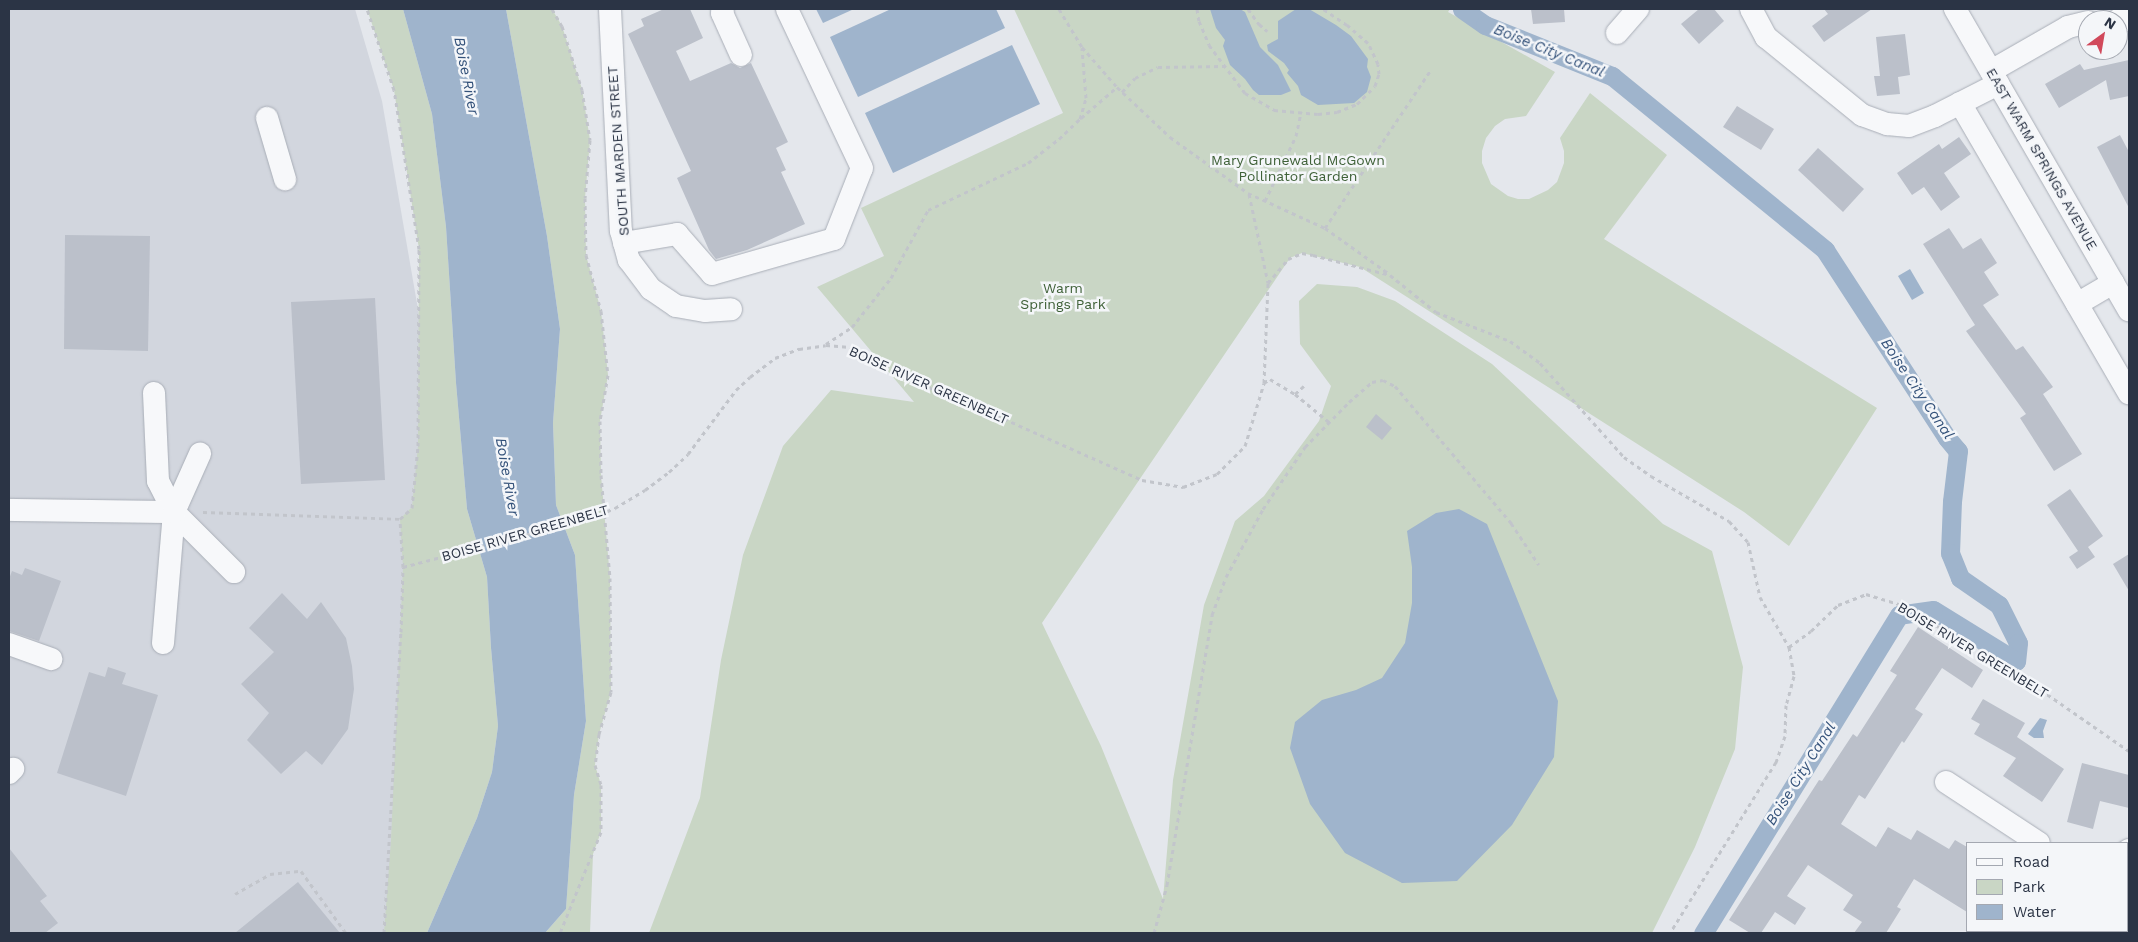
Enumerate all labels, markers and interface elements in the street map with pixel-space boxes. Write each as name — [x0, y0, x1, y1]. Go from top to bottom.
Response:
north arrow — [2078, 10, 2128, 60]
text: N — [2102, 14, 2119, 33]
water label: Boise City Canal — [1491, 21, 1607, 81]
water label: Boise River — [450, 35, 482, 117]
street label: EAST WARM SPRINGS AVENUE — [1983, 64, 2101, 254]
street label: SOUTH MARDEN STREET — [604, 66, 632, 236]
park label: Mary Grunewald McGown Pollinator Garden — [1211, 152, 1385, 184]
park label: Warm Springs Park — [1020, 280, 1106, 312]
water label: Boise City Canal — [1876, 335, 1958, 443]
street label: BOISE RIVER GREENBELT — [847, 342, 1011, 428]
water label: Boise River — [491, 437, 523, 517]
street label: BOISE RIVER GREENBELT — [440, 501, 610, 565]
street label: BOISE RIVER GREENBELT — [1895, 598, 2051, 702]
water label: Boise City Canal — [1762, 719, 1840, 829]
legend — [1966, 842, 2128, 932]
text: Road — [2013, 853, 2050, 871]
text: Park — [2013, 878, 2045, 896]
text: Water — [2013, 903, 2056, 921]

